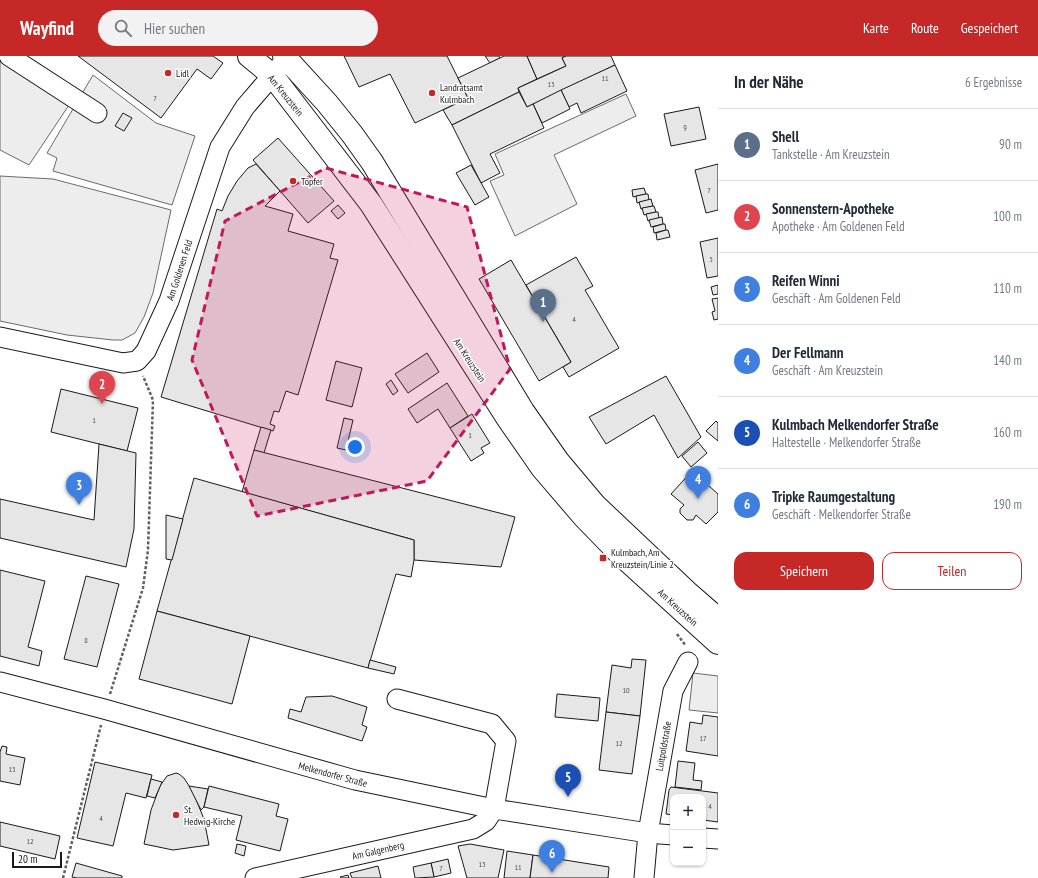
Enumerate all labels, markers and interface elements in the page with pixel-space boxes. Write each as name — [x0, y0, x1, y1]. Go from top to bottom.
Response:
search box — [98, 10, 378, 46]
text: Wayfind — [20, 16, 74, 40]
icon: search — [112, 17, 134, 39]
text: Hier suchen — [144, 19, 205, 38]
text: Karte — [863, 19, 889, 37]
text: Route — [911, 19, 939, 37]
text: Gespeichert — [961, 19, 1018, 37]
place label: Lidl — [176, 67, 190, 80]
marker: Lidl — [163, 68, 173, 78]
text: In der Nähe — [734, 71, 804, 93]
street label: Am Kreuzstein — [265, 72, 306, 119]
house number: 11 — [601, 73, 609, 83]
text: 6 Ergebnisse — [965, 74, 1022, 91]
house number: 13 — [547, 79, 555, 89]
place label: Landratsamt Kulmbach — [440, 81, 483, 106]
marker: Landratsamt Kulmbach — [427, 88, 437, 98]
house number: 7 — [153, 93, 157, 103]
house number: 9 — [683, 122, 687, 132]
text: Shell — [772, 127, 799, 146]
text: 1 — [744, 136, 750, 153]
text: 90 m — [999, 136, 1022, 153]
text: Tankstelle · Am Kreuzstein — [772, 146, 890, 163]
place label: Töpfer — [301, 175, 323, 188]
marker: Töpfer — [288, 176, 298, 186]
house number: 7 — [707, 185, 711, 195]
text: Sonnenstern-Apotheke — [772, 199, 894, 218]
text: 2 — [744, 208, 750, 225]
text: 100 m — [993, 208, 1022, 225]
text: Apotheke · Am Goldenen Feld — [772, 218, 905, 235]
street label: Am Goldenen Feld — [164, 238, 195, 302]
house number: 5 — [709, 254, 713, 264]
text: Reifen Winni — [772, 271, 840, 290]
text: 3 — [744, 280, 750, 297]
text: 110 m — [993, 280, 1022, 297]
pin: 1 — [530, 289, 556, 322]
text: Geschäft · Am Goldenen Feld — [772, 290, 901, 307]
house number: 4 — [572, 314, 576, 324]
street label: Am Kreuzstein — [451, 336, 489, 385]
text: Der Fellmann — [772, 343, 844, 362]
text: 4 — [744, 352, 750, 369]
text: 140 m — [993, 352, 1022, 369]
text: Geschäft · Am Kreuzstein — [772, 362, 883, 379]
pin: 2 — [89, 371, 115, 404]
house number: 1 — [92, 415, 96, 425]
text: Kulmbach Melkendorfer Straße — [772, 415, 939, 434]
text: 5 — [744, 424, 750, 441]
text: 160 m — [993, 424, 1022, 441]
house number: 1 — [468, 430, 472, 440]
text: Haltestelle · Melkendorfer Straße — [772, 434, 921, 451]
your location — [345, 437, 365, 457]
pin: 4 — [685, 466, 711, 499]
pin: 3 — [66, 472, 92, 505]
text: Tripke Raumgestaltung — [772, 487, 895, 506]
text: 6 — [744, 496, 750, 513]
text: 190 m — [993, 496, 1022, 513]
text: Geschäft · Melkendorfer Straße — [772, 506, 911, 523]
place label: Kulmbach, Am Kreuzstein/Linie 2 — [611, 546, 674, 571]
button: Speichern — [734, 552, 874, 590]
button: Teilen — [882, 552, 1022, 590]
marker: Kulmbach, Am Kreuzstein/Linie 2 — [598, 553, 608, 563]
street label: Am Kreuzstein — [655, 586, 700, 629]
house number: 8 — [84, 635, 88, 645]
house number: 10 — [622, 685, 630, 695]
street label: Luitpoldstraße — [653, 720, 674, 772]
house number: 17 — [699, 733, 707, 743]
house number: 12 — [615, 738, 623, 748]
street label: Melkendorfer Straße — [297, 759, 369, 790]
house number: 15 — [8, 764, 16, 774]
pin: 5 — [555, 764, 581, 797]
map controls — [670, 794, 706, 866]
button: + — [670, 794, 706, 830]
house number: 4 — [708, 801, 712, 811]
place label: St. Hedwig-Kirche — [184, 803, 235, 828]
marker: St. Hedwig-Kirche — [171, 810, 181, 820]
house number: 4 — [99, 813, 103, 823]
button: − — [670, 830, 706, 866]
house number: 12 — [26, 836, 34, 846]
street label: Am Galgenberg — [351, 838, 405, 863]
pin: 6 — [539, 840, 565, 873]
scale bar — [12, 850, 62, 869]
text: 20 m — [18, 852, 37, 866]
house number: 13 — [478, 859, 486, 869]
house number: 11 — [514, 862, 522, 872]
house number: 7 — [439, 863, 443, 873]

